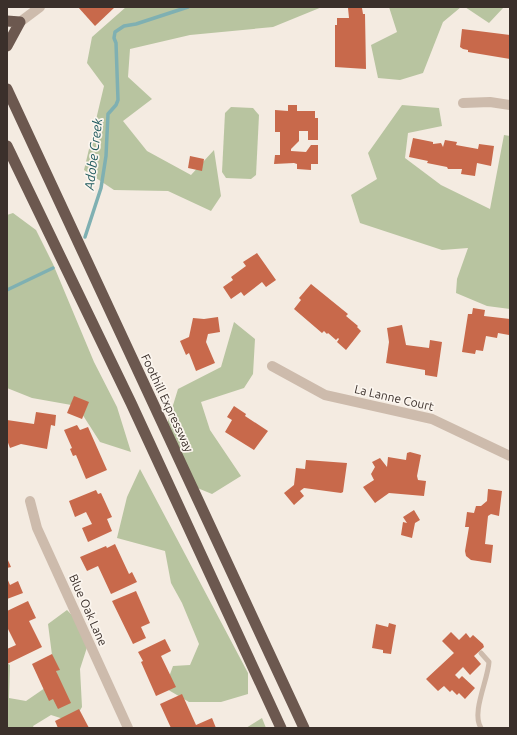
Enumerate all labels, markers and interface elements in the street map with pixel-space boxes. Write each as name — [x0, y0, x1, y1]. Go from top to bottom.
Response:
water label: Adobe Creek — [82, 117, 104, 192]
street label: Foothill Expressway — [139, 352, 196, 454]
street label: La Lanne Court — [353, 382, 435, 413]
street label: Blue Oak Lane — [67, 572, 110, 648]

